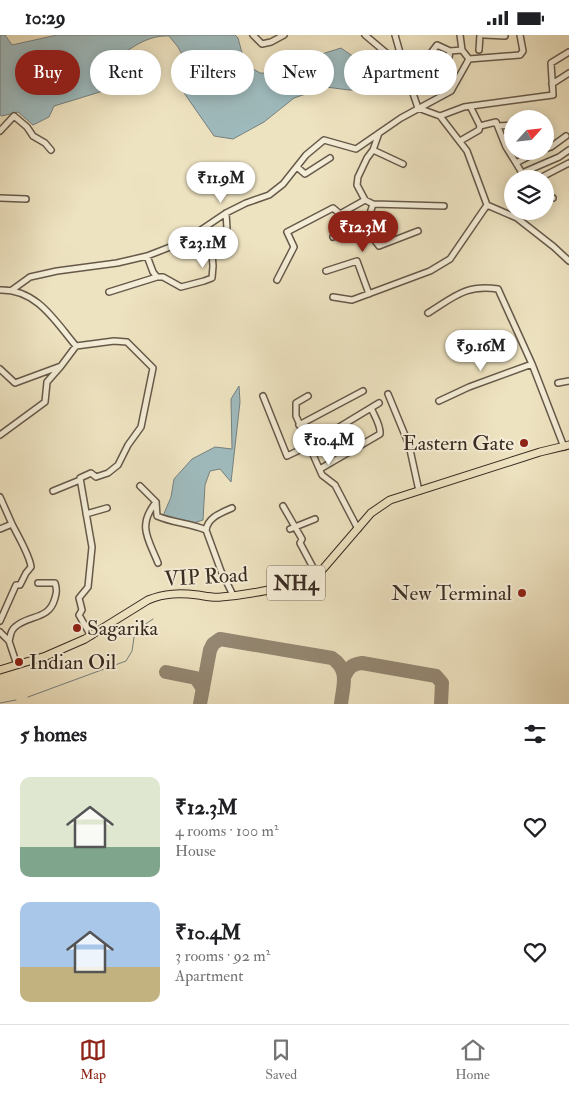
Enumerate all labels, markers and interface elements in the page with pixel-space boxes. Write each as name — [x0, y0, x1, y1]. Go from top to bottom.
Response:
text: 10:29 — [25, 6, 65, 30]
chip: Buy — [15, 50, 80, 95]
chip: Rent — [90, 50, 161, 95]
chip: Filters — [171, 50, 254, 95]
chip: New — [264, 50, 334, 95]
chip: Apartment — [344, 50, 457, 95]
north arrow — [504, 110, 554, 160]
map controls — [504, 110, 554, 220]
pin: ₹11.9M — [180, 161, 262, 204]
text: ₹11.9M — [197, 168, 245, 188]
button: layers — [504, 170, 554, 220]
pin: ₹12.3M — [322, 211, 404, 253]
text: ₹12.3M — [339, 217, 387, 237]
pin: ₹23.1M — [162, 227, 244, 269]
text: ₹23.1M — [179, 233, 227, 253]
pin: ₹9.16M — [440, 329, 522, 372]
text: ₹9.16M — [456, 336, 506, 356]
pin: ₹10.4M — [288, 423, 370, 466]
text: ₹10.4M — [304, 430, 354, 450]
place label: Eastern Gate — [403, 430, 514, 457]
marker: Eastern Gate — [518, 437, 530, 449]
street label: VIP Road — [163, 561, 249, 593]
road number: NH4 — [267, 565, 325, 601]
place label: New Terminal — [391, 580, 513, 607]
marker: New Terminal — [516, 587, 528, 599]
place label: Sagarika — [87, 615, 159, 642]
marker: Sagarika — [71, 622, 83, 634]
place label: Indian Oil — [29, 649, 117, 676]
marker: Indian Oil — [13, 656, 25, 668]
icon: filters — [521, 720, 549, 748]
text: 5 homes — [20, 721, 87, 748]
text: ₹12.3M — [175, 794, 238, 821]
icon: home — [60, 797, 120, 857]
icon: heart — [521, 813, 549, 841]
text: 4 rooms · 100 m² — [175, 821, 278, 841]
text: House — [175, 841, 216, 861]
text: ₹10.4M — [175, 919, 241, 946]
icon: home — [60, 922, 120, 982]
icon: heart — [521, 938, 549, 966]
text: 3 rooms · 92 m² — [175, 946, 270, 966]
text: Apartment — [175, 966, 243, 986]
tab: Map — [79, 1036, 107, 1083]
tab: Saved — [265, 1036, 297, 1083]
tab: Home — [455, 1036, 490, 1083]

